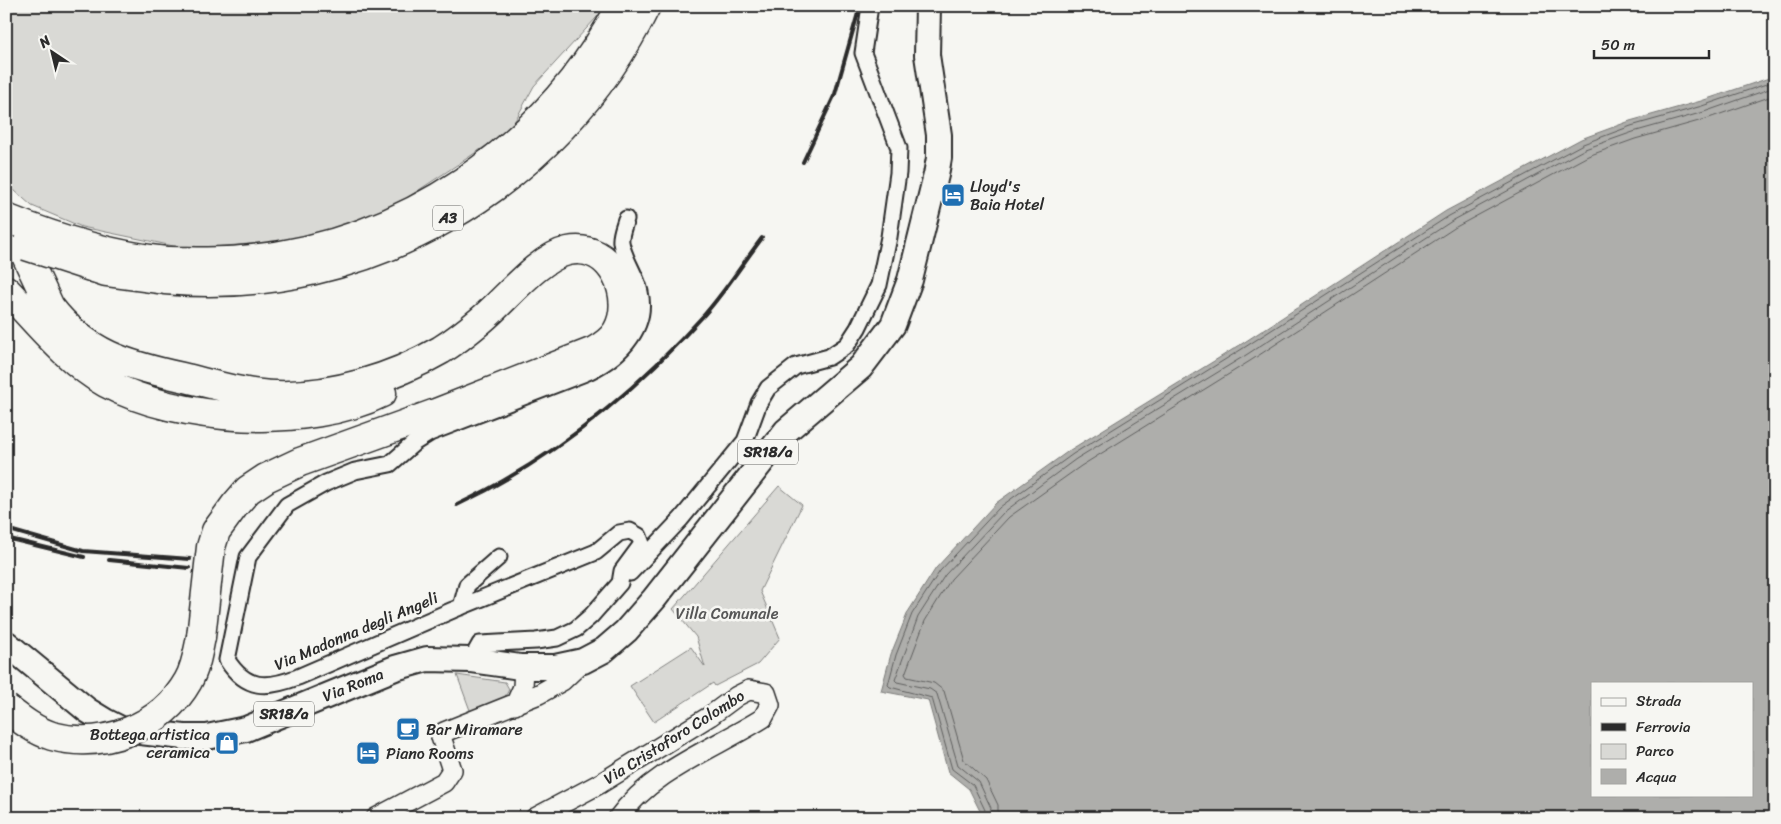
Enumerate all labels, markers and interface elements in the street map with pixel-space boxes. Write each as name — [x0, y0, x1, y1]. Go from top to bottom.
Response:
north arrow — [28, 28, 78, 78]
scale bar — [1594, 28, 1708, 60]
text: N — [33, 29, 56, 55]
text: 50 m — [1601, 32, 1636, 58]
place label: Lloyd's Baia Hotel — [970, 172, 1044, 219]
hotel icon: Lloyd's Baia Hotel — [940, 182, 966, 208]
road number: A3 — [433, 206, 463, 230]
road number: SR18/a — [738, 440, 798, 464]
street label: Via Madonna degli Angeli — [269, 583, 443, 679]
park label: Villa Comunale — [676, 599, 779, 628]
street label: Via Roma — [318, 660, 388, 710]
street label: Via Cristoforo Colombo — [597, 682, 751, 792]
legend — [1591, 682, 1754, 796]
text: Strada — [1636, 688, 1682, 714]
road number: SR18/a — [254, 702, 314, 726]
text: Ferrovia — [1636, 714, 1691, 740]
place label: Bar Miramare — [426, 715, 523, 744]
cafe icon: Bar Miramare — [395, 716, 421, 742]
place label: Bottega artistica ceramica — [90, 720, 210, 767]
shop icon: Bottega artistica ceramica — [214, 730, 240, 756]
text: Parco — [1636, 738, 1674, 764]
place label: Piano Rooms — [386, 739, 474, 768]
hotel icon: Piano Rooms — [355, 740, 381, 766]
text: Acqua — [1635, 764, 1677, 790]

